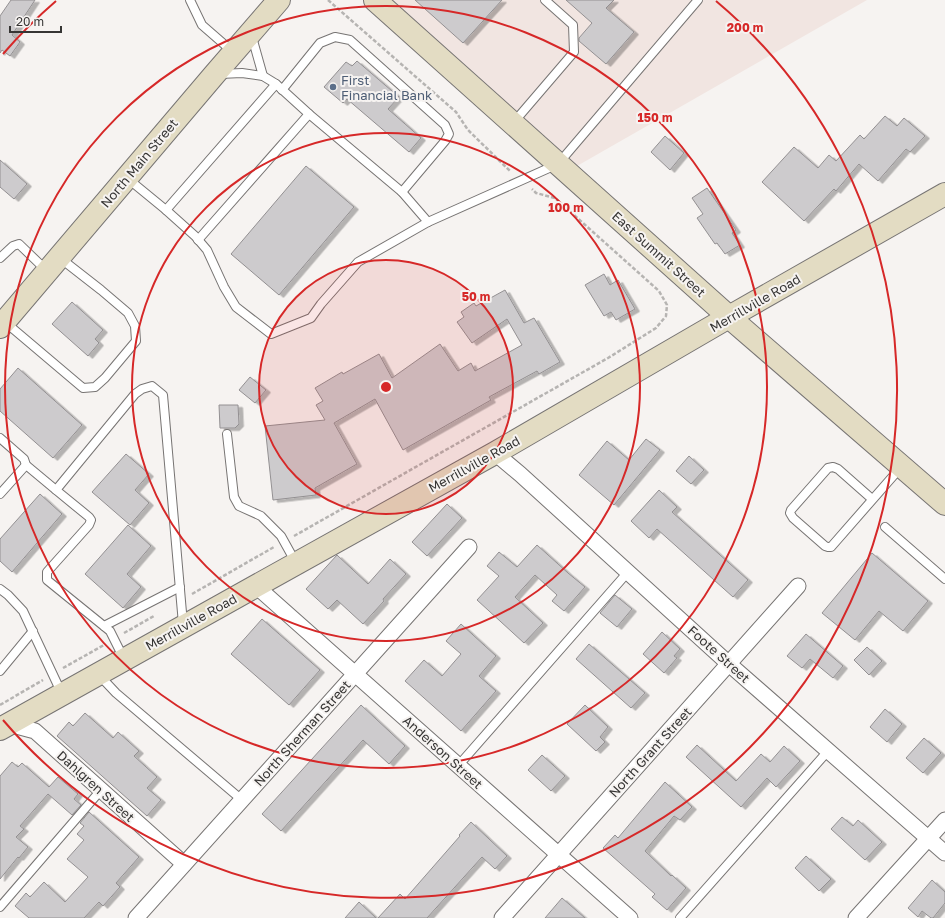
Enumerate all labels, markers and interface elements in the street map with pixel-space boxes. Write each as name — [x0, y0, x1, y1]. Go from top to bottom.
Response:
scale bar — [10, 8, 61, 34]
text: 20 m — [16, 14, 44, 29]
text: 200 m — [727, 20, 763, 35]
place label: First Financial Bank — [341, 72, 433, 103]
marker: First Financial Bank — [328, 82, 338, 92]
text: 150 m — [638, 110, 672, 125]
street label: North Main Street — [97, 115, 181, 211]
text: 100 m — [548, 200, 584, 215]
street label: East Summit Street — [609, 208, 709, 300]
street label: Merrillville Road — [707, 271, 803, 335]
text: 50 m — [462, 289, 490, 304]
centre of rings — [379, 380, 393, 394]
street label: Merrillville Road — [426, 432, 522, 496]
street label: Merrillville Road — [143, 590, 239, 654]
street label: Foote Street — [685, 622, 753, 686]
street label: North Sherman Street — [250, 677, 354, 789]
street label: North Grant Street — [605, 704, 695, 800]
street label: Anderson Street — [400, 712, 486, 792]
street label: Dahlgren Street — [54, 747, 138, 825]

